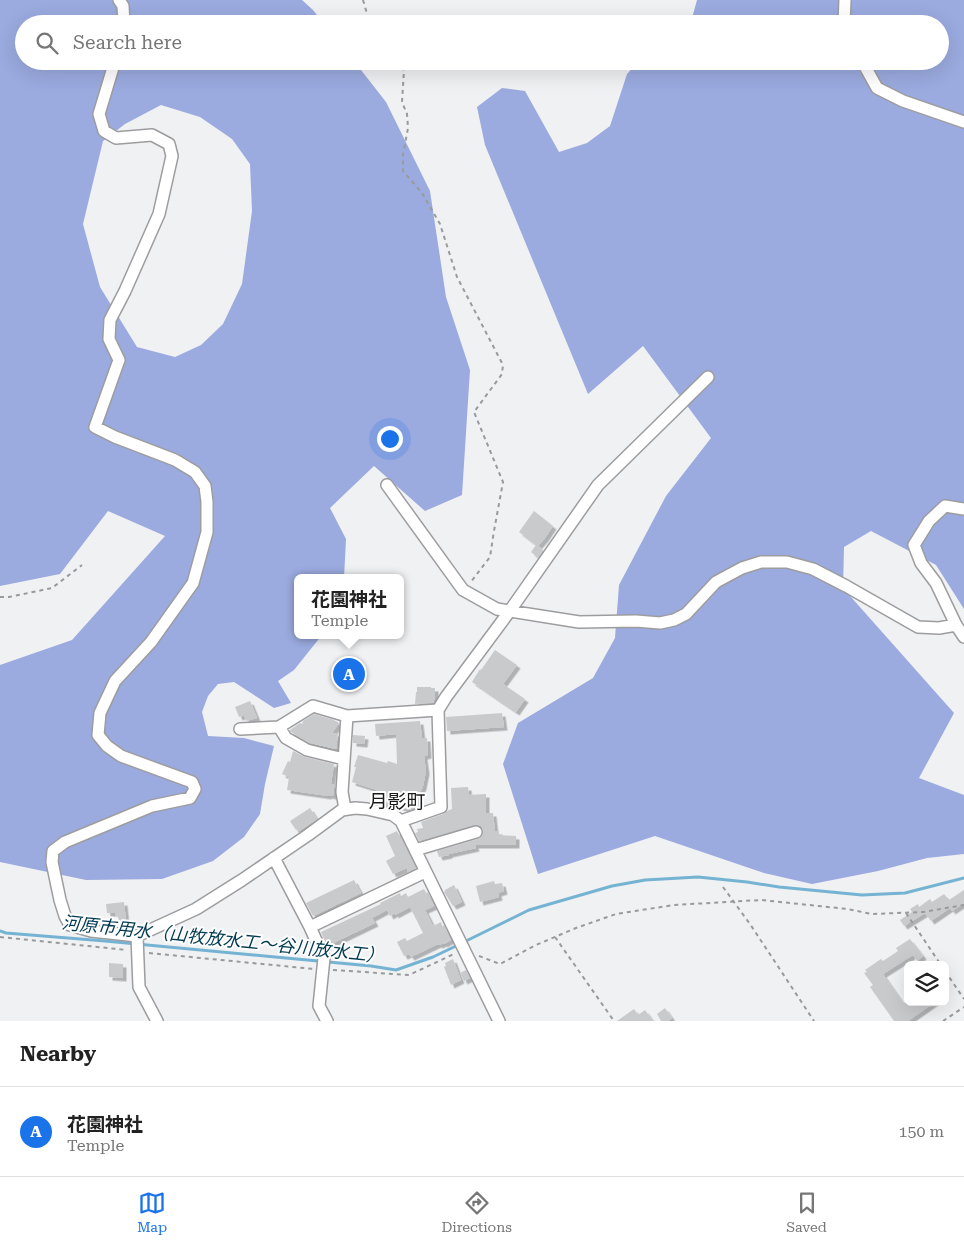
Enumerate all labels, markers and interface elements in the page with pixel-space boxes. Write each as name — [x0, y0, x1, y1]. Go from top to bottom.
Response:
search box — [15, 15, 949, 70]
icon: search — [33, 29, 61, 57]
text: Search here — [73, 31, 182, 54]
your location — [377, 426, 403, 452]
popup — [294, 574, 404, 639]
text: 花園神社 — [311, 588, 387, 611]
text: Temple — [311, 611, 368, 630]
pin: A — [333, 655, 365, 693]
district label: 月影町 — [368, 790, 426, 813]
water label: 河原市用水（山牧放水工～谷川放水工） — [61, 912, 385, 966]
map controls — [904, 961, 949, 1006]
button: layers — [904, 961, 949, 1006]
text: Nearby — [20, 1042, 96, 1066]
text: 花園神社 — [67, 1113, 143, 1136]
text: A — [30, 1122, 42, 1141]
text: 150 m — [898, 1122, 944, 1141]
text: Temple — [67, 1136, 124, 1155]
tab: Map — [137, 1189, 167, 1235]
tab: Directions — [441, 1189, 512, 1235]
tab: Saved — [786, 1189, 827, 1235]

